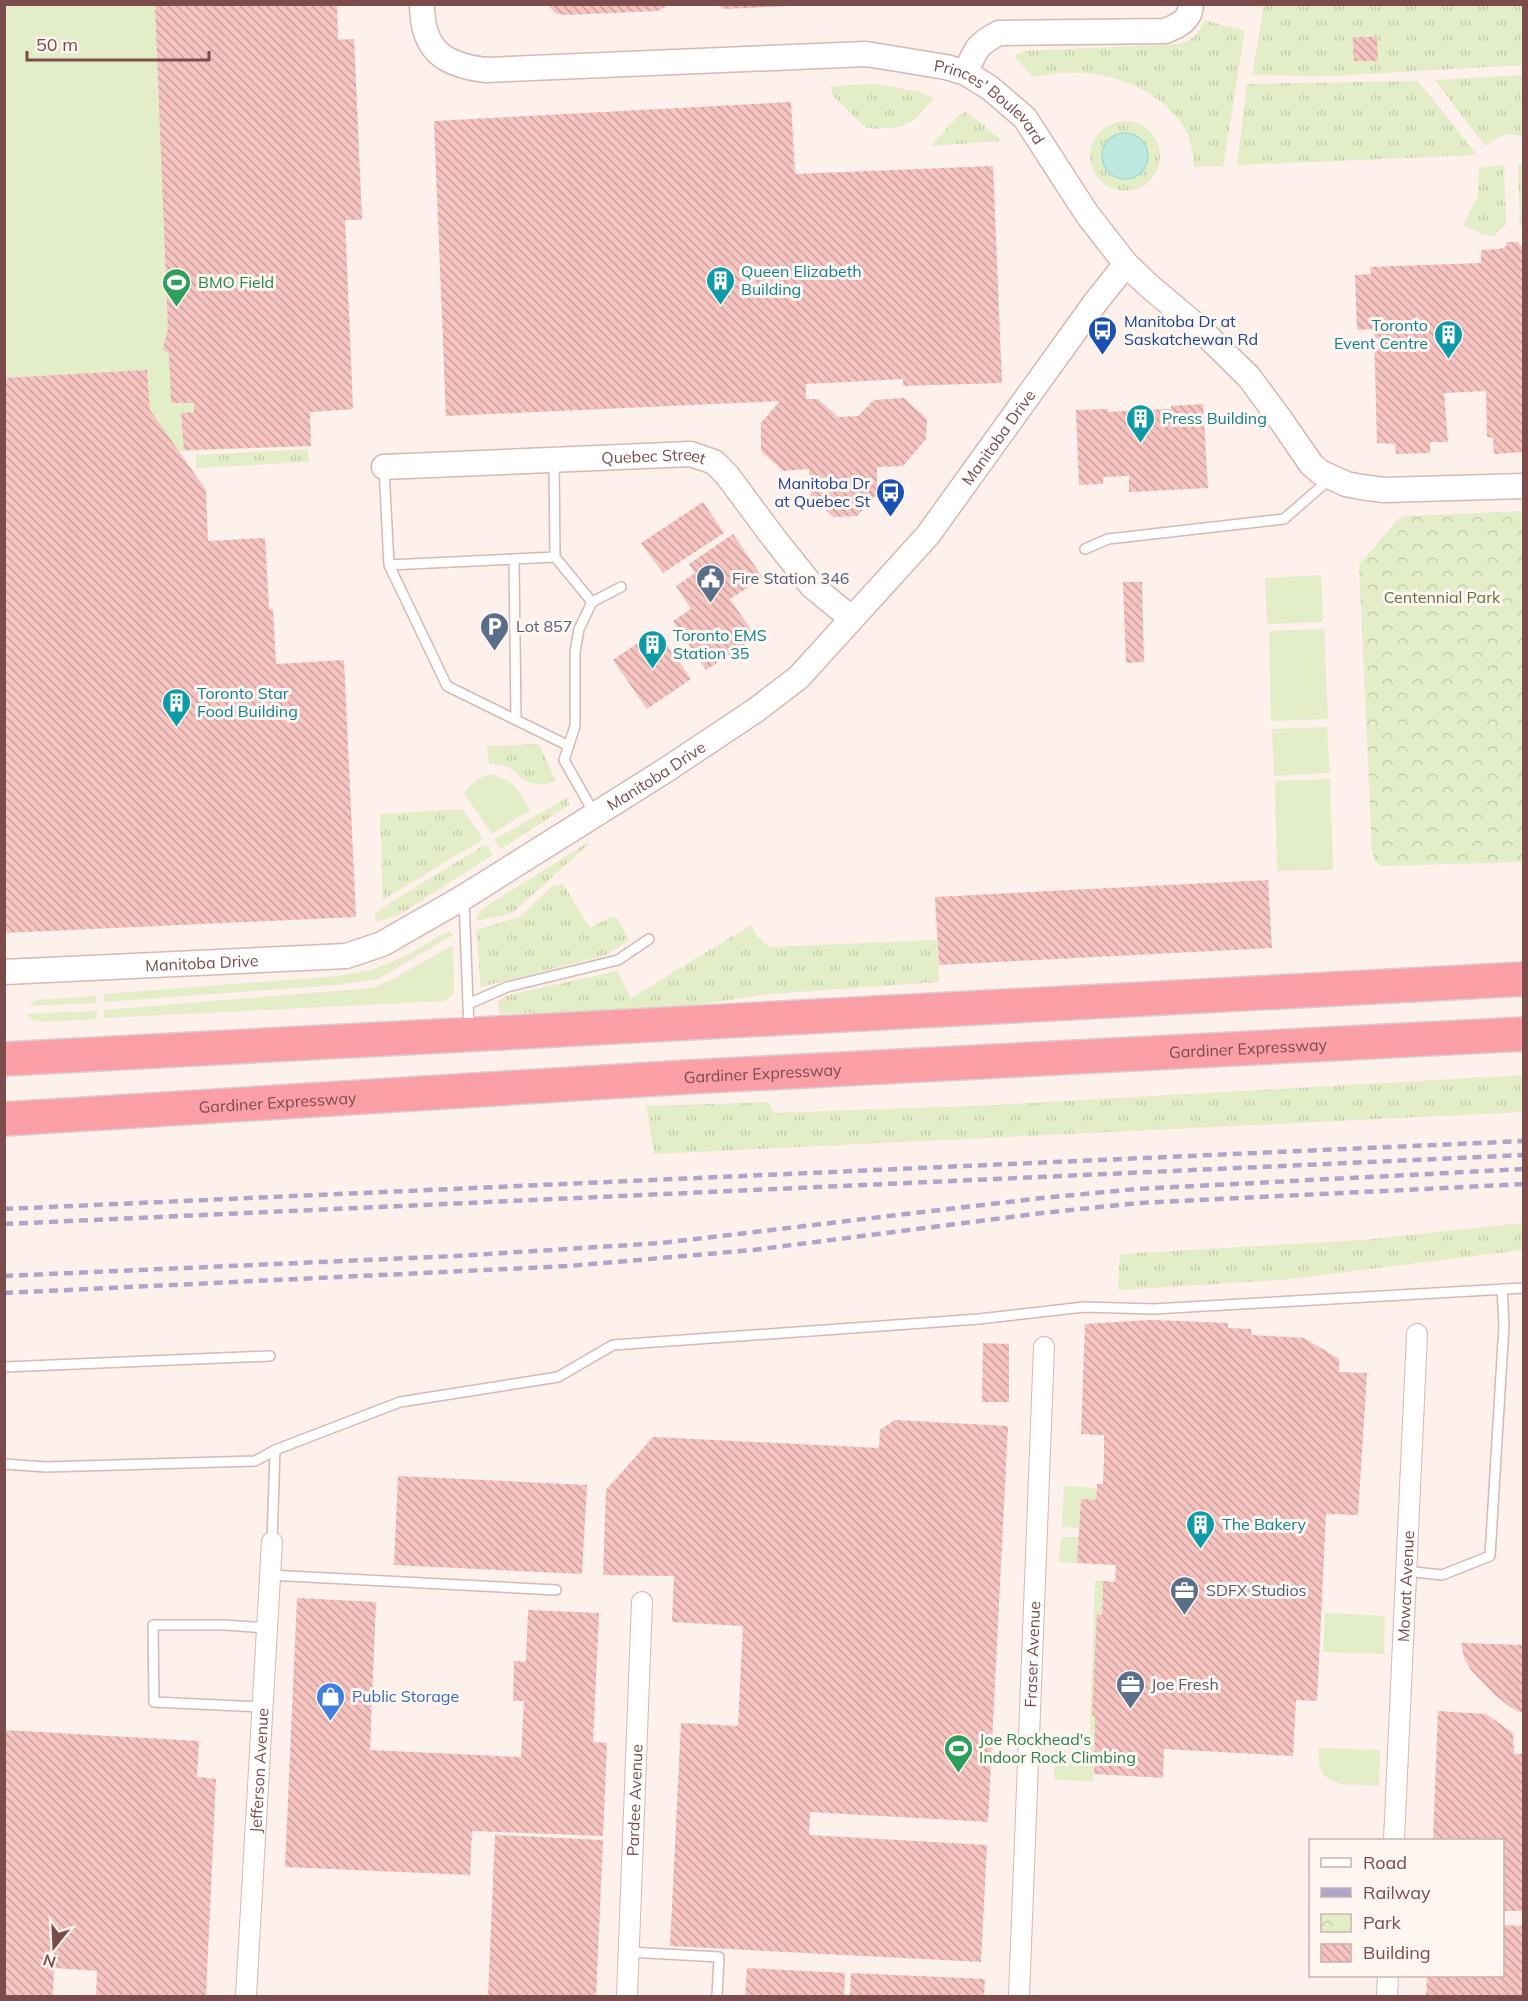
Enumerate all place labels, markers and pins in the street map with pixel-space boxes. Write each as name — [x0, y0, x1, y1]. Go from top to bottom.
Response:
place label: Queen Elizabeth Building — [741, 261, 862, 299]
building icon: Queen Elizabeth Building — [704, 264, 736, 306]
sports icon: BMO Field — [161, 266, 193, 308]
place label: BMO Field — [198, 272, 274, 292]
place label: Manitoba Dr at Saskatchewan Rd — [1124, 311, 1258, 349]
bus stop icon: Manitoba Dr at Saskatchewan Rd — [1087, 314, 1119, 356]
place label: Toronto Event Centre — [1334, 315, 1428, 353]
building icon: Toronto Event Centre — [1433, 318, 1465, 360]
building icon: Press Building — [1125, 402, 1157, 444]
place label: Press Building — [1162, 408, 1267, 428]
place label: Manitoba Dr at Quebec St — [774, 473, 870, 511]
bus stop icon: Manitoba Dr at Quebec St — [875, 476, 907, 518]
public building icon: Fire Station 346 — [695, 562, 727, 604]
place label: Fire Station 346 — [732, 568, 849, 588]
parking icon: Lot 857 — [479, 610, 511, 652]
place label: Lot 857 — [516, 616, 572, 636]
place label: Toronto EMS Station 35 — [673, 625, 767, 663]
building icon: Toronto EMS Station 35 — [636, 628, 668, 670]
place label: Toronto Star Food Building — [197, 683, 298, 721]
building icon: Toronto Star Food Building — [160, 686, 192, 728]
building icon: The Bakery — [1185, 1508, 1217, 1550]
place label: The Bakery — [1222, 1514, 1306, 1534]
office icon: SDFX Studios — [1169, 1574, 1201, 1616]
place label: SDFX Studios — [1206, 1580, 1307, 1600]
office icon: Joe Fresh — [1114, 1668, 1146, 1710]
place label: Joe Fresh — [1151, 1674, 1219, 1694]
shop icon: Public Storage — [315, 1680, 347, 1722]
place label: Public Storage — [352, 1686, 459, 1706]
place label: Joe Rockhead's Indoor Rock Climbing — [979, 1729, 1136, 1767]
sports icon: Joe Rockhead's Indoor Rock Climbing — [942, 1732, 974, 1774]

